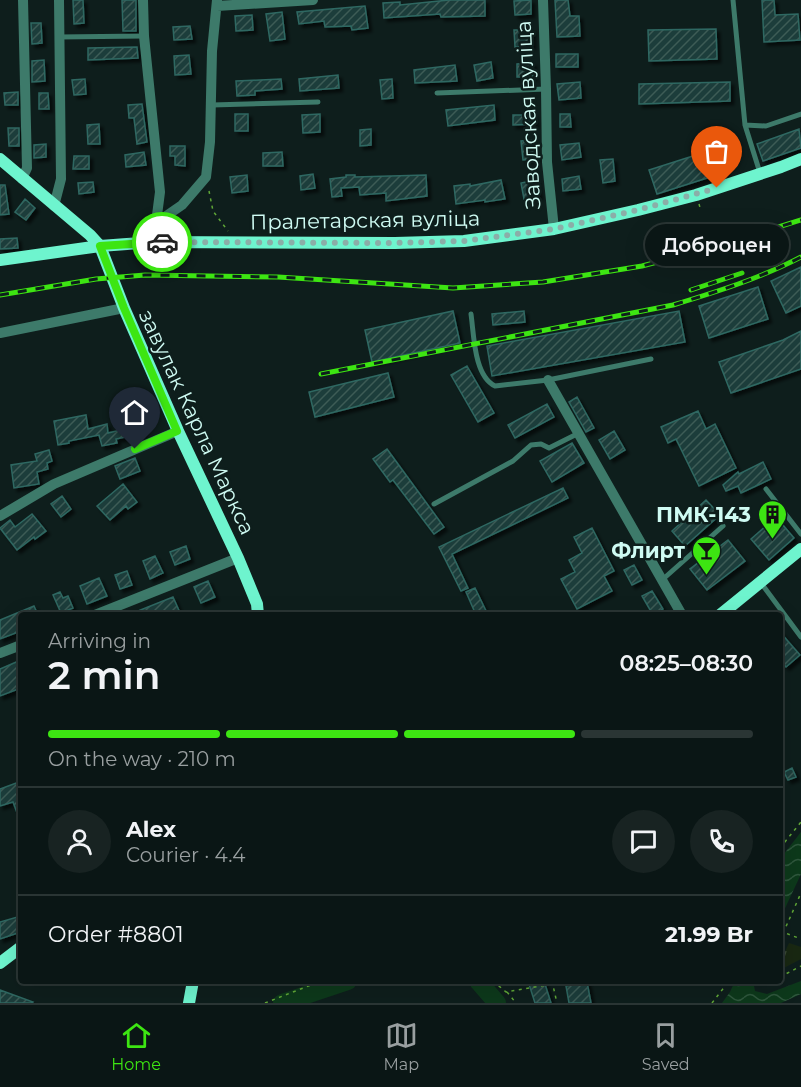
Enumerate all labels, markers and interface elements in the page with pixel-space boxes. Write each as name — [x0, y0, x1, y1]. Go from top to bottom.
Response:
street label: Заводская вуліца — [511, 20, 545, 210]
pin — [691, 126, 742, 188]
icon: bag — [700, 135, 733, 168]
street label: Пралетарская вуліца — [250, 205, 480, 235]
courier — [132, 212, 192, 272]
callout: Доброцен — [645, 224, 789, 266]
icon: car — [146, 226, 179, 259]
text: Доброцен — [662, 233, 772, 257]
street label: завулак Карла Маркса — [134, 305, 260, 539]
pin — [109, 387, 160, 449]
icon: home — [118, 396, 151, 429]
building icon: ПМК-143 — [756, 498, 788, 540]
place label: ПМК-143 — [656, 502, 751, 527]
bar icon: Флирт — [690, 534, 722, 576]
place label: Флирт — [611, 538, 686, 563]
text: Arriving in — [48, 629, 151, 653]
text: 08:25–08:30 — [620, 650, 753, 677]
text: 2 min — [48, 651, 161, 699]
text: On the way · 210 m — [48, 747, 236, 771]
button: person — [48, 810, 111, 873]
button: chat — [612, 810, 675, 873]
button: phone — [690, 810, 753, 873]
text: Alex — [126, 816, 176, 843]
text: Courier · 4.4 — [126, 843, 245, 867]
text: Order #8801 — [48, 921, 184, 948]
text: 21.99 Br — [665, 921, 753, 948]
tab: Home — [111, 1019, 161, 1074]
tab: Map — [384, 1019, 419, 1074]
tab: Saved — [642, 1019, 690, 1074]

